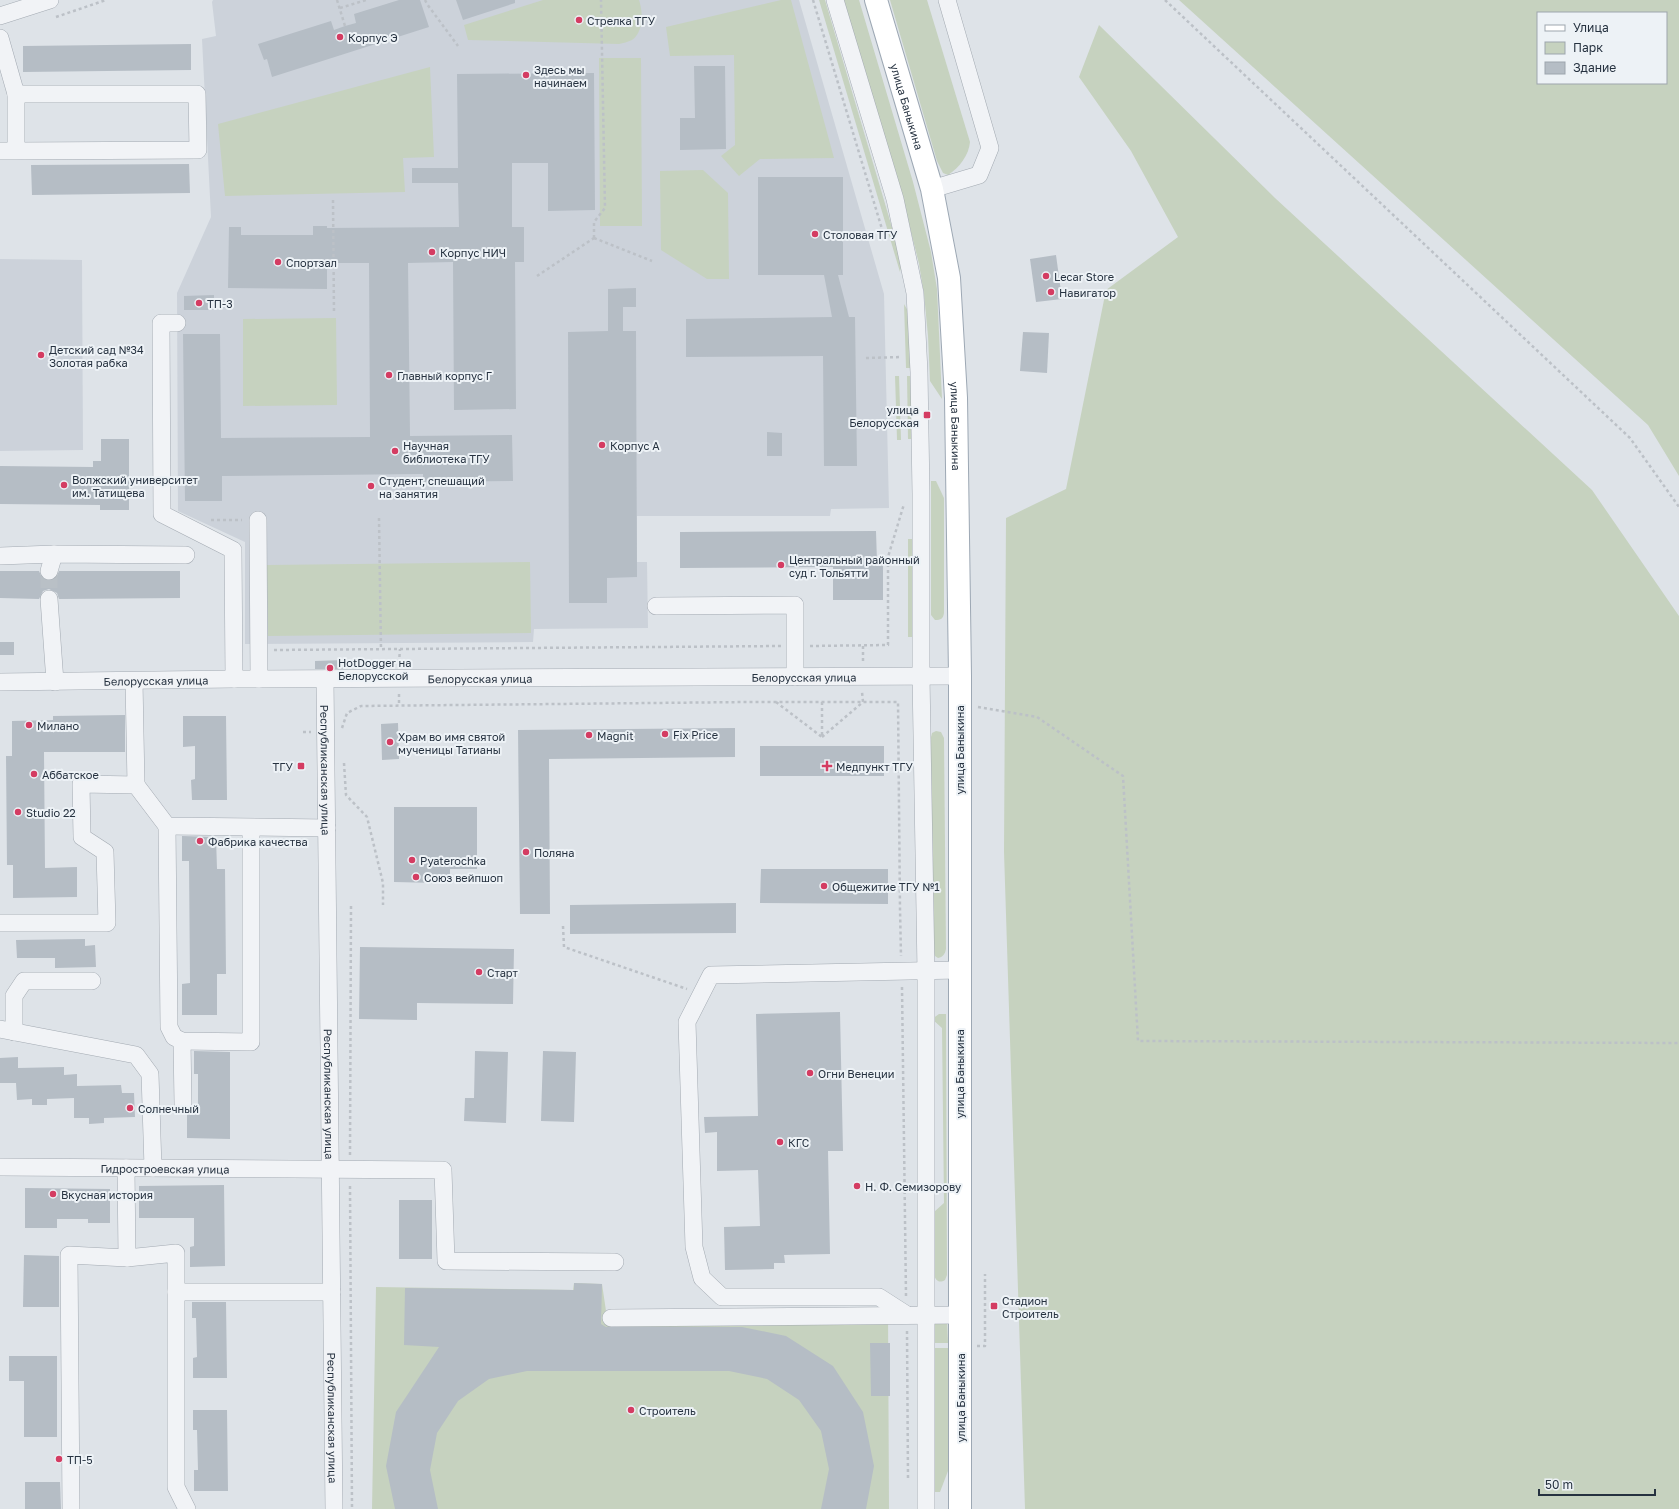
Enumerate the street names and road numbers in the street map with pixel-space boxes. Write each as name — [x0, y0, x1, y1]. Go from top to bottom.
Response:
street label: улица Баныкина — [889, 62, 926, 151]
street label: улица Баныкина — [949, 381, 964, 471]
street label: Белорусская улица — [752, 670, 856, 683]
street label: Белорусская улица — [428, 671, 532, 685]
street label: Белорусская улица — [103, 673, 209, 687]
street label: Республиканская улица — [319, 705, 333, 835]
street label: улица Баныкина — [953, 705, 966, 795]
street label: Республиканская улица — [322, 1029, 337, 1159]
street label: улица Баныкина — [953, 1029, 966, 1119]
street label: Гидростроевская улица — [101, 1161, 229, 1175]
street label: Республиканская улица — [326, 1353, 340, 1483]
street label: улица Баныкина — [954, 1353, 967, 1443]

